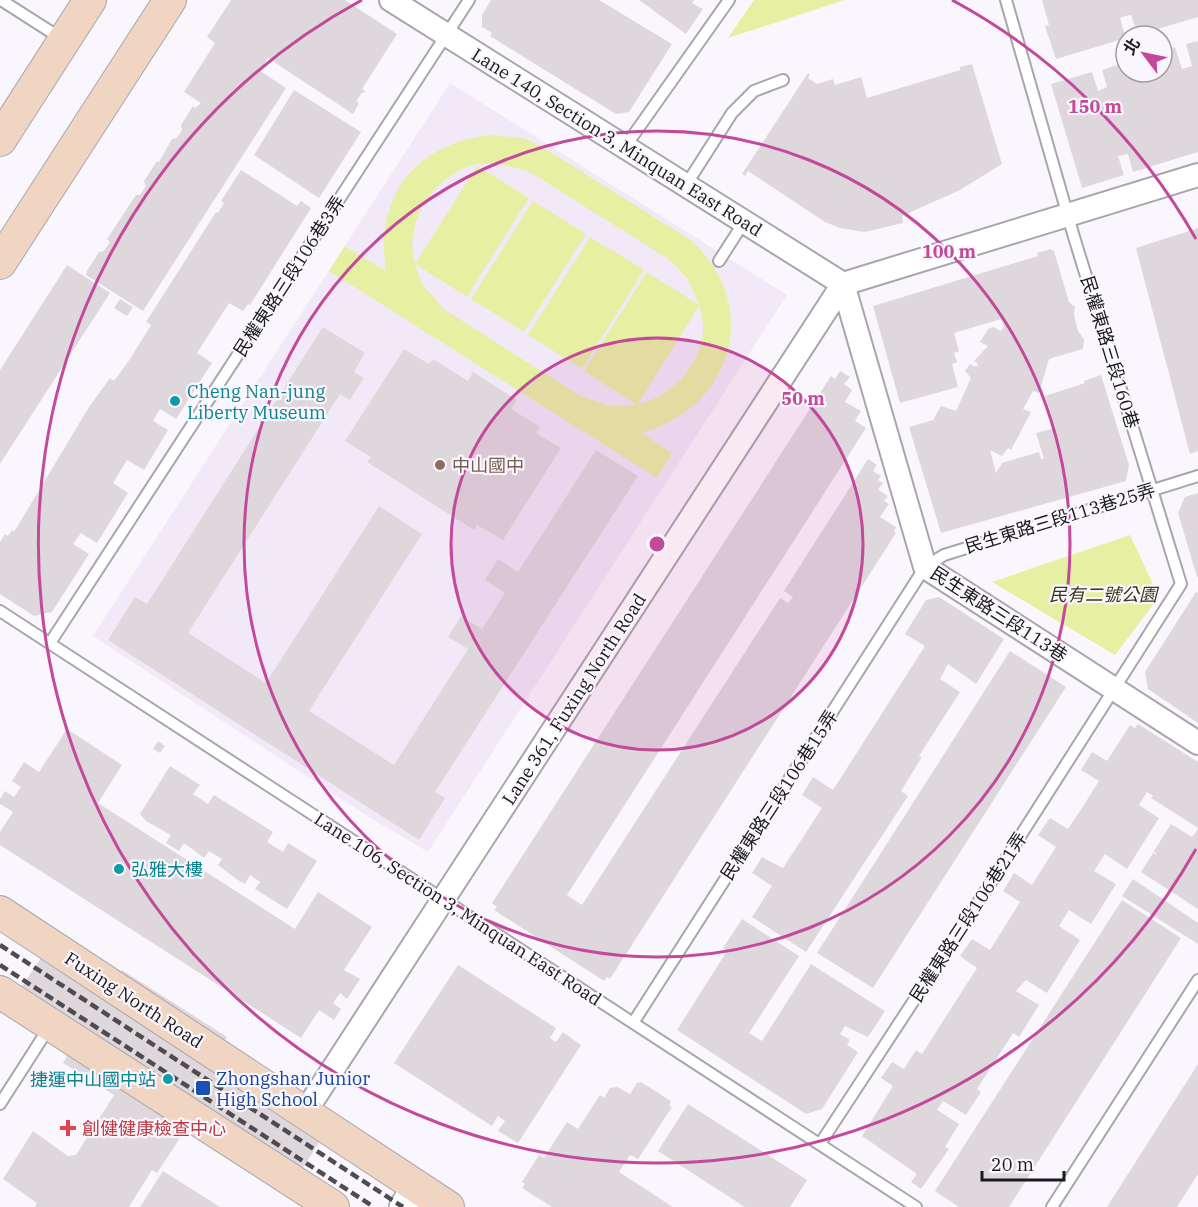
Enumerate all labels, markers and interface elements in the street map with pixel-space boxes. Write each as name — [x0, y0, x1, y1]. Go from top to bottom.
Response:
north arrow — [1114, 24, 1174, 84]
text: 北 — [1119, 34, 1144, 58]
street label: Lane 140, Section 3, Minquan East Road — [468, 43, 767, 241]
text: 150 m — [1068, 95, 1123, 118]
street label: 民權東路三段106巷3弄 — [228, 191, 350, 361]
text: 100 m — [922, 240, 977, 263]
street label: 民權東路三段160巷 — [1076, 273, 1144, 431]
place label: Cheng Nan-jung Liberty Museum — [187, 380, 326, 424]
text: 50 m — [781, 387, 825, 410]
marker: Cheng Nan-jung Liberty Museum — [168, 394, 182, 408]
place label: 中山國中 — [452, 454, 524, 477]
marker: 中山國中 — [433, 458, 447, 472]
street label: 民生東路三段113巷25弄 — [962, 478, 1158, 558]
centre of rings — [647, 534, 667, 554]
street label: 民生東路三段113巷 — [926, 561, 1072, 667]
park label: 民有二號公園 — [1049, 583, 1160, 606]
street label: Lane 361, Fuxing North Road — [497, 589, 651, 809]
street label: 民權東路三段106巷15弄 — [715, 706, 843, 884]
street label: Lane 106, Section 3, Minquan East Road — [310, 807, 606, 1011]
street label: 民權東路三段106巷21弄 — [904, 828, 1032, 1006]
place label: 弘雅大樓 — [131, 858, 203, 881]
marker: 弘雅大樓 — [112, 862, 126, 876]
street label: Fuxing North Road — [61, 947, 207, 1053]
place label: Zhongshan Junior High School — [216, 1067, 370, 1111]
place label: 捷運中山國中站 — [30, 1068, 156, 1091]
marker: 捷運中山國中站 — [161, 1072, 175, 1086]
marker: Zhongshan Junior High School — [194, 1079, 212, 1097]
place label: 創健健康檢查中心 — [82, 1117, 226, 1140]
marker: 創健健康檢查中心 — [59, 1119, 77, 1137]
scale bar — [982, 1144, 1064, 1182]
text: 20 m — [991, 1153, 1034, 1176]

